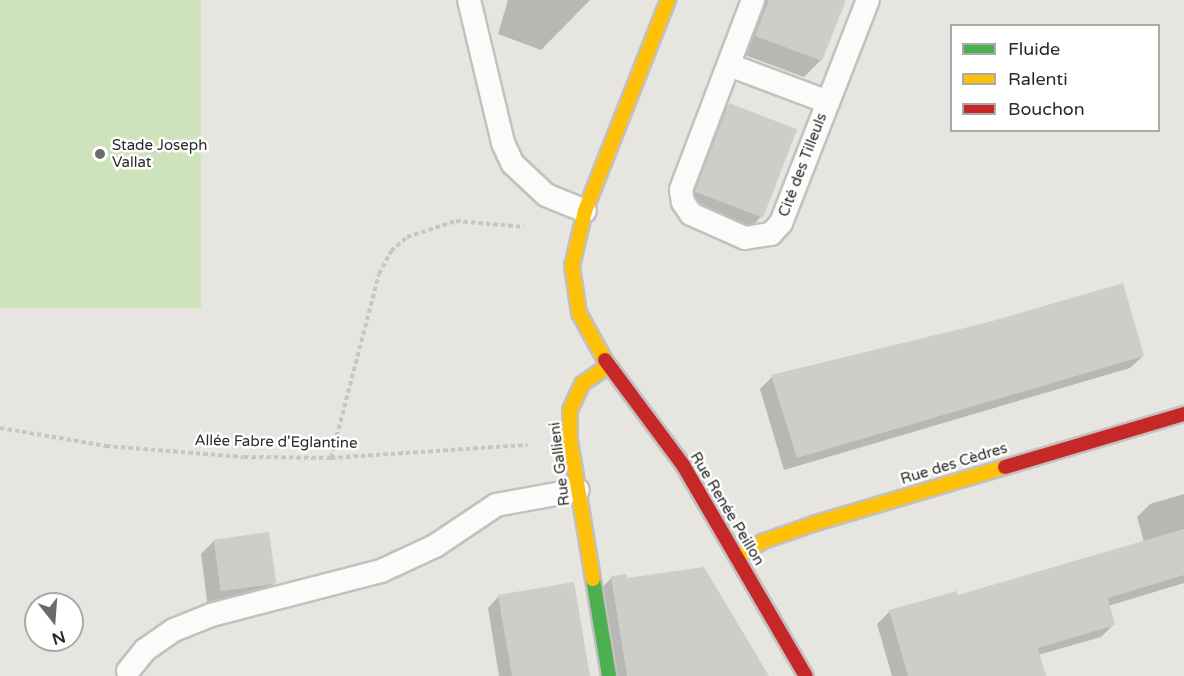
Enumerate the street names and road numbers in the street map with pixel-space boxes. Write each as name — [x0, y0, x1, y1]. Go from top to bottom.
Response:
street label: Cité des Tilleuls — [775, 110, 831, 220]
street label: Rue Gallieni — [546, 421, 574, 507]
street label: Allée Fabre d'Eglantine — [194, 432, 358, 452]
street label: Rue des Cèdres — [898, 439, 1010, 489]
street label: Rue Renée Peillon — [686, 449, 768, 569]

